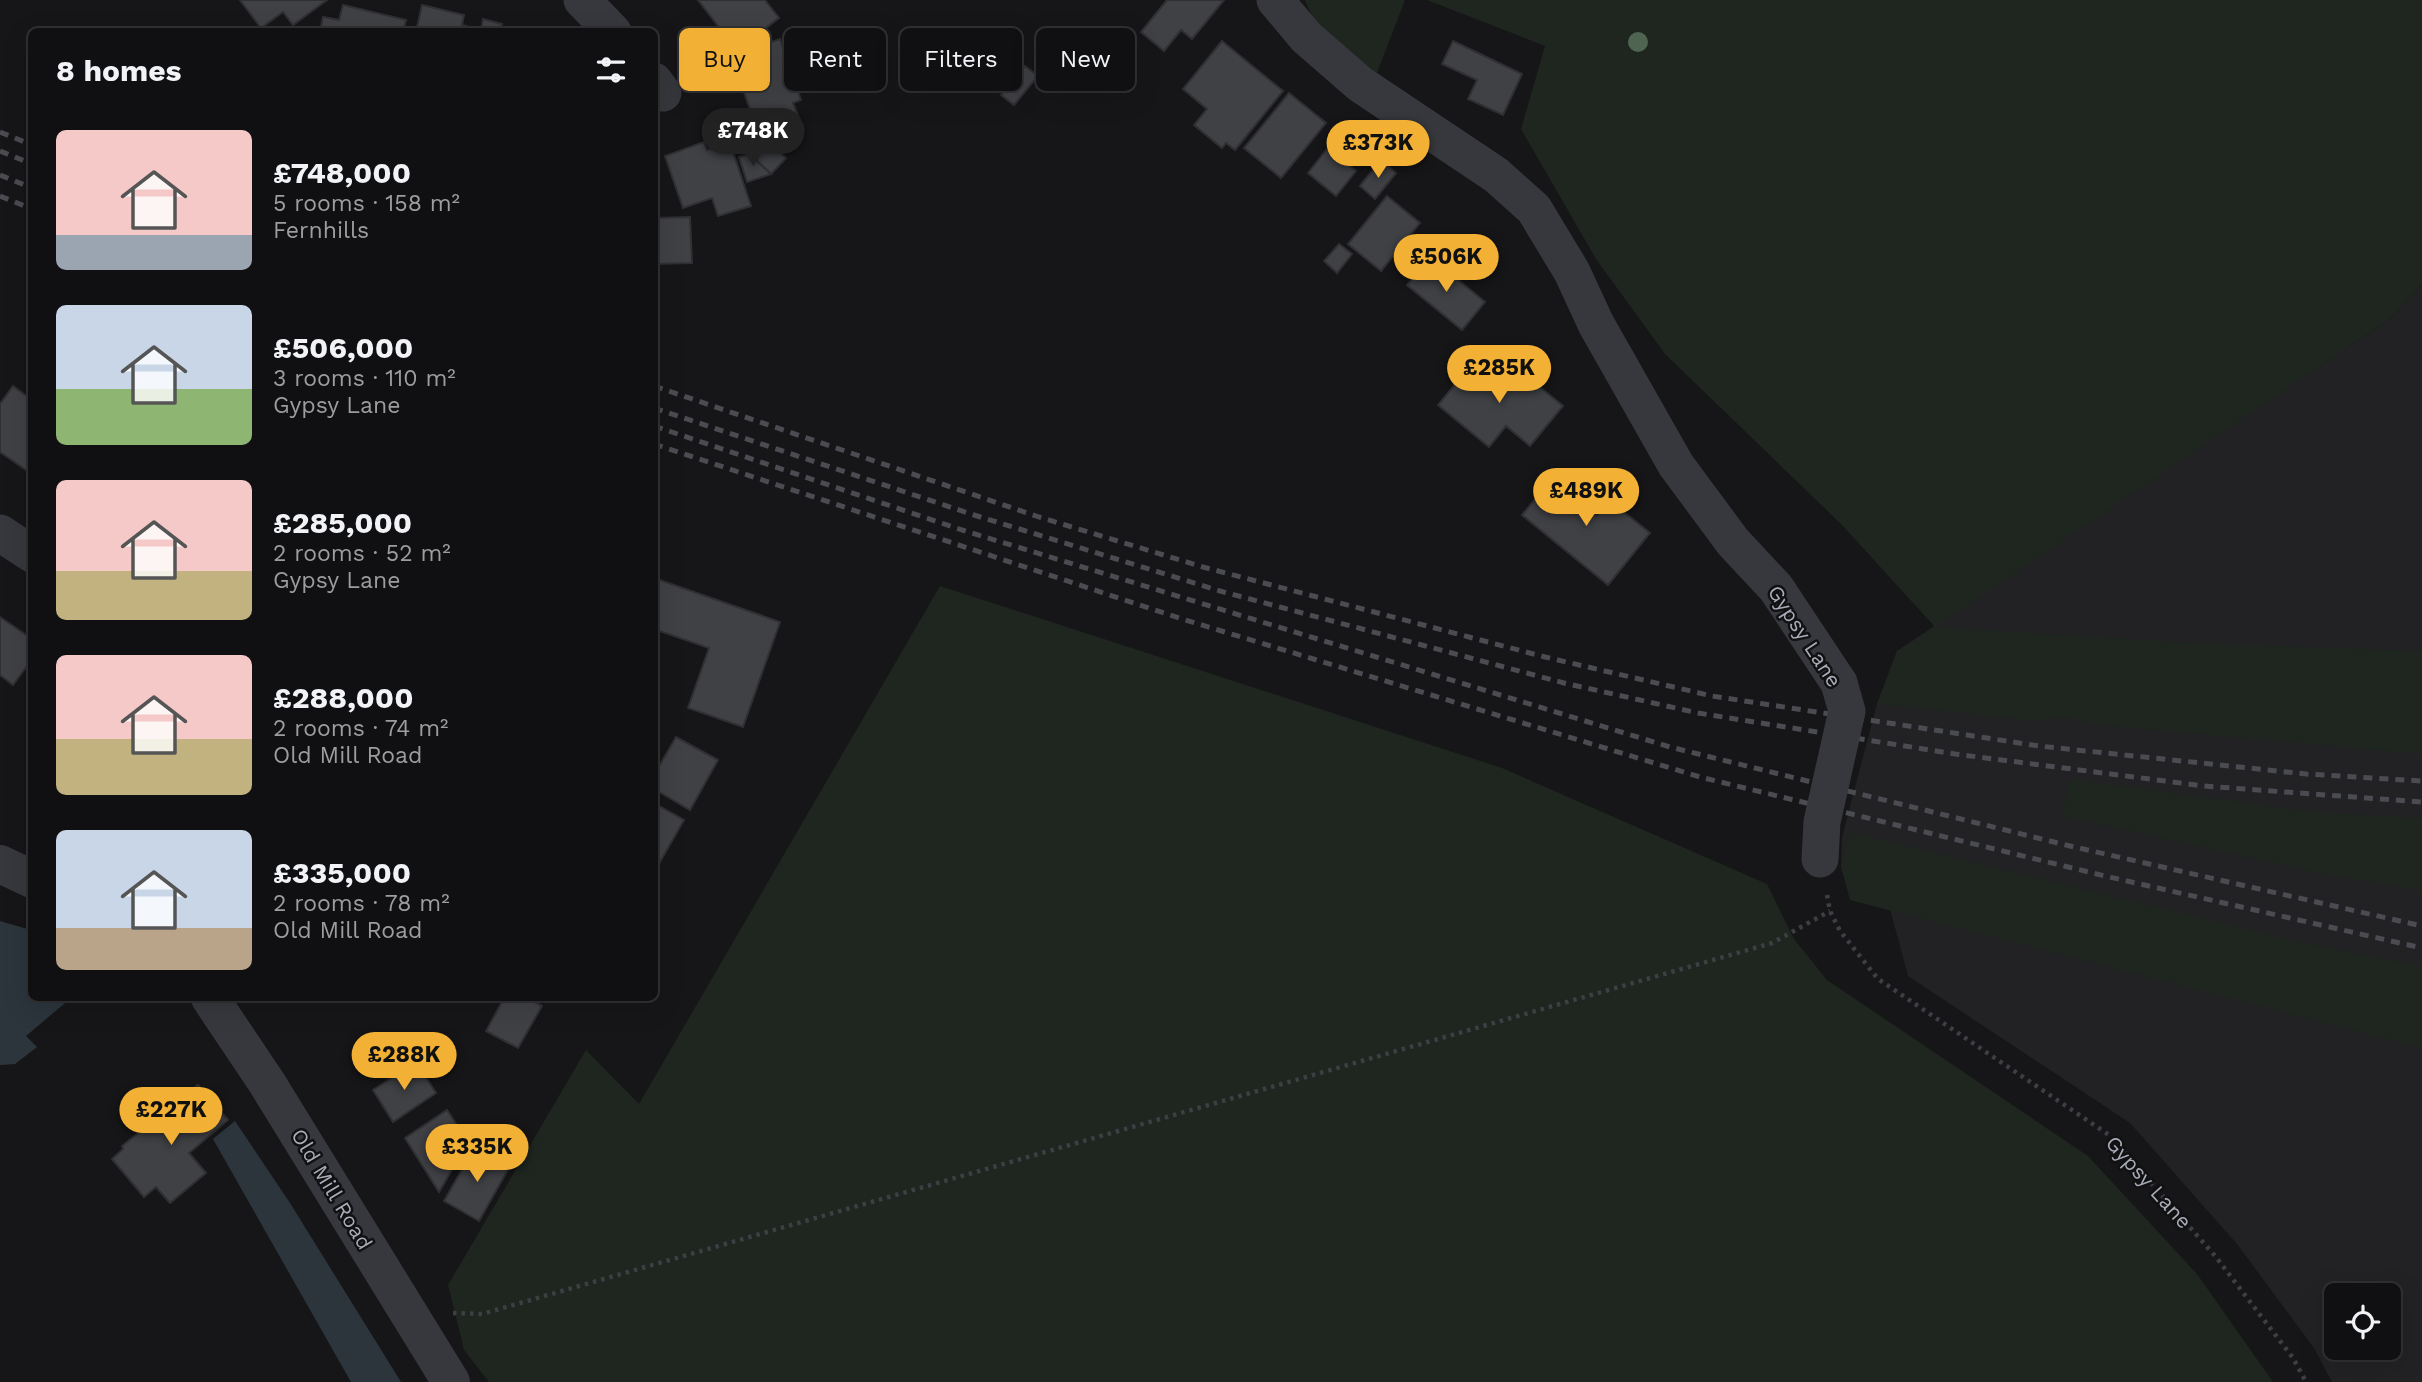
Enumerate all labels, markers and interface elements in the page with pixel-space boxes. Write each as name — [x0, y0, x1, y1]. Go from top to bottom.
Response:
chip: Buy — [679, 28, 770, 91]
chip: Rent — [784, 28, 886, 91]
chip: Filters — [900, 28, 1022, 91]
chip: New — [1036, 28, 1135, 91]
icon: filters — [592, 51, 630, 89]
text: 8 homes — [56, 53, 182, 88]
pin: £748K — [704, 108, 802, 168]
text: £748K — [718, 117, 788, 144]
pin: £373K — [1329, 120, 1427, 180]
text: £373K — [1343, 129, 1413, 156]
text: £748,000 — [273, 155, 411, 190]
icon: home — [112, 158, 196, 242]
text: 5 rooms · 158 m² — [273, 190, 460, 217]
text: Fernhills — [273, 217, 369, 244]
pin: £506K — [1397, 234, 1495, 294]
text: £506K — [1410, 243, 1482, 270]
text: £506,000 — [273, 330, 413, 365]
icon: home — [112, 333, 196, 417]
pin: £285K — [1450, 346, 1548, 405]
text: £285K — [1463, 354, 1535, 381]
text: 3 rooms · 110 m² — [273, 365, 456, 392]
text: Gypsy Lane — [273, 392, 401, 419]
pin: £489K — [1537, 468, 1635, 528]
text: £489K — [1549, 477, 1623, 504]
text: £285,000 — [273, 505, 412, 540]
icon: home — [112, 508, 196, 592]
text: 2 rooms · 52 m² — [273, 540, 451, 567]
text: Gypsy Lane — [273, 567, 401, 594]
street label: Gypsy Lane — [1763, 580, 1847, 692]
text: £288,000 — [273, 680, 414, 715]
icon: home — [112, 683, 196, 767]
text: 2 rooms · 74 m² — [273, 715, 448, 742]
text: Old Mill Road — [273, 742, 423, 769]
text: £335,000 — [273, 855, 411, 890]
icon: home — [112, 858, 196, 942]
text: 2 rooms · 78 m² — [273, 890, 450, 917]
text: Old Mill Road — [273, 917, 423, 944]
pin: £288K — [355, 1032, 453, 1092]
text: £288K — [368, 1041, 440, 1068]
pin: £227K — [122, 1088, 220, 1147]
text: £227K — [135, 1096, 207, 1123]
street label: Old Mill Road — [286, 1124, 378, 1254]
pin: £335K — [428, 1124, 526, 1184]
street label: Gypsy Lane — [2101, 1130, 2197, 1234]
text: £335K — [442, 1133, 512, 1160]
map controls — [2324, 1283, 2401, 1360]
button: locate — [2324, 1283, 2401, 1360]

